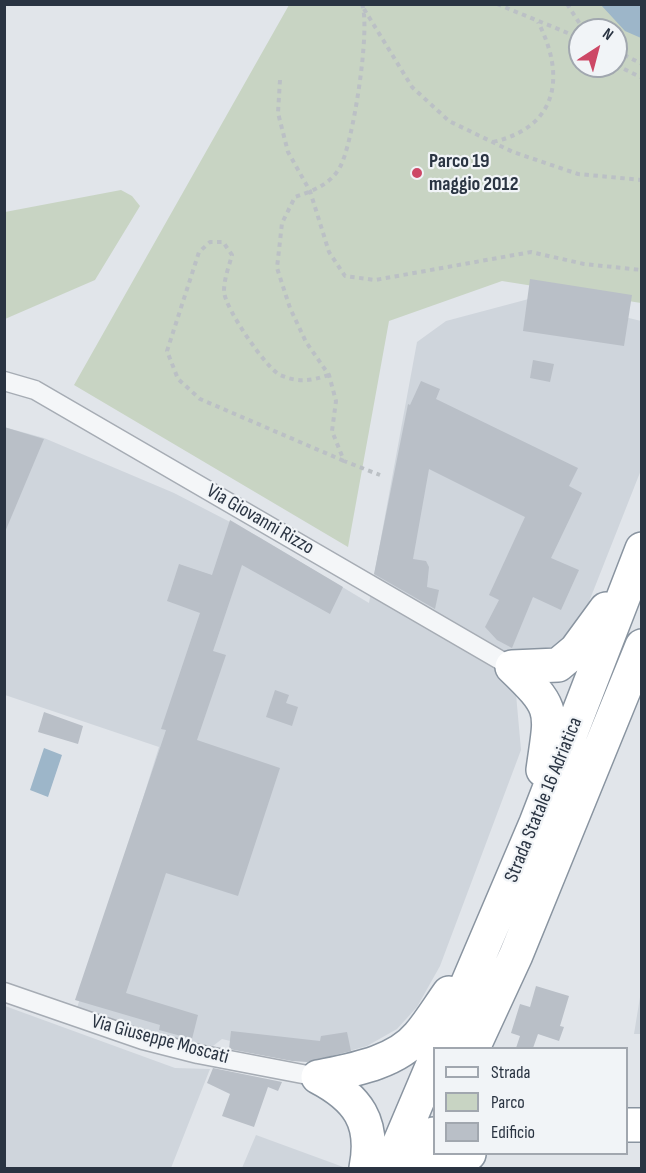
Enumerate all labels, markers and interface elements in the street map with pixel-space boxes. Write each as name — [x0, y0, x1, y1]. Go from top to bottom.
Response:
north arrow — [568, 18, 628, 78]
text: N — [599, 24, 617, 45]
place label: Parco 19 maggio 2012 — [429, 150, 518, 197]
marker: Parco 19 maggio 2012 — [410, 166, 424, 180]
street label: Via Giovanni Rizzo — [202, 480, 318, 560]
street label: Strada Statale 16 Adriatica — [500, 714, 588, 886]
street label: Via Giuseppe Moscati — [89, 1010, 231, 1070]
legend — [433, 1047, 628, 1155]
text: Strada — [491, 1062, 530, 1083]
text: Parco — [491, 1092, 525, 1113]
text: Edificio — [491, 1122, 535, 1143]

